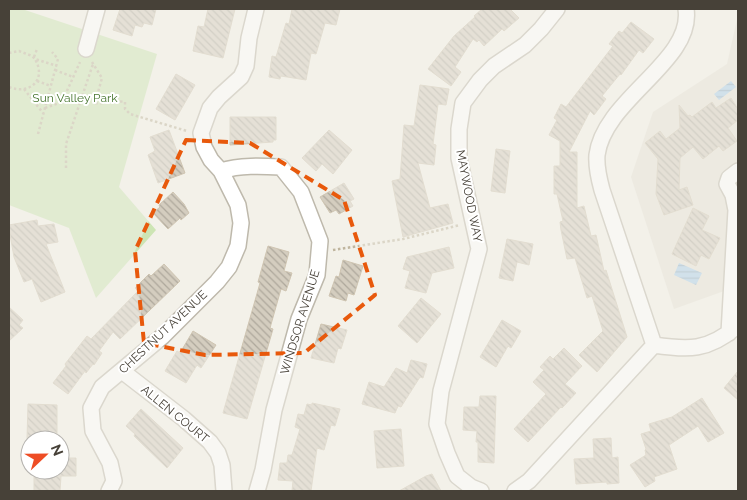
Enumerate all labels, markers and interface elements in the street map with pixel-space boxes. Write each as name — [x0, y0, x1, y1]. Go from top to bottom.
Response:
park label: Sun Valley Park — [32, 91, 118, 105]
street label: MAYWOOD WAY — [453, 149, 485, 244]
street label: WINDSOR AVENUE — [277, 268, 323, 376]
street label: CHESTNUT AVENUE — [116, 288, 210, 376]
street label: ALLEN COURT — [138, 382, 212, 446]
north arrow — [20, 430, 70, 480]
text: N — [48, 442, 66, 458]

